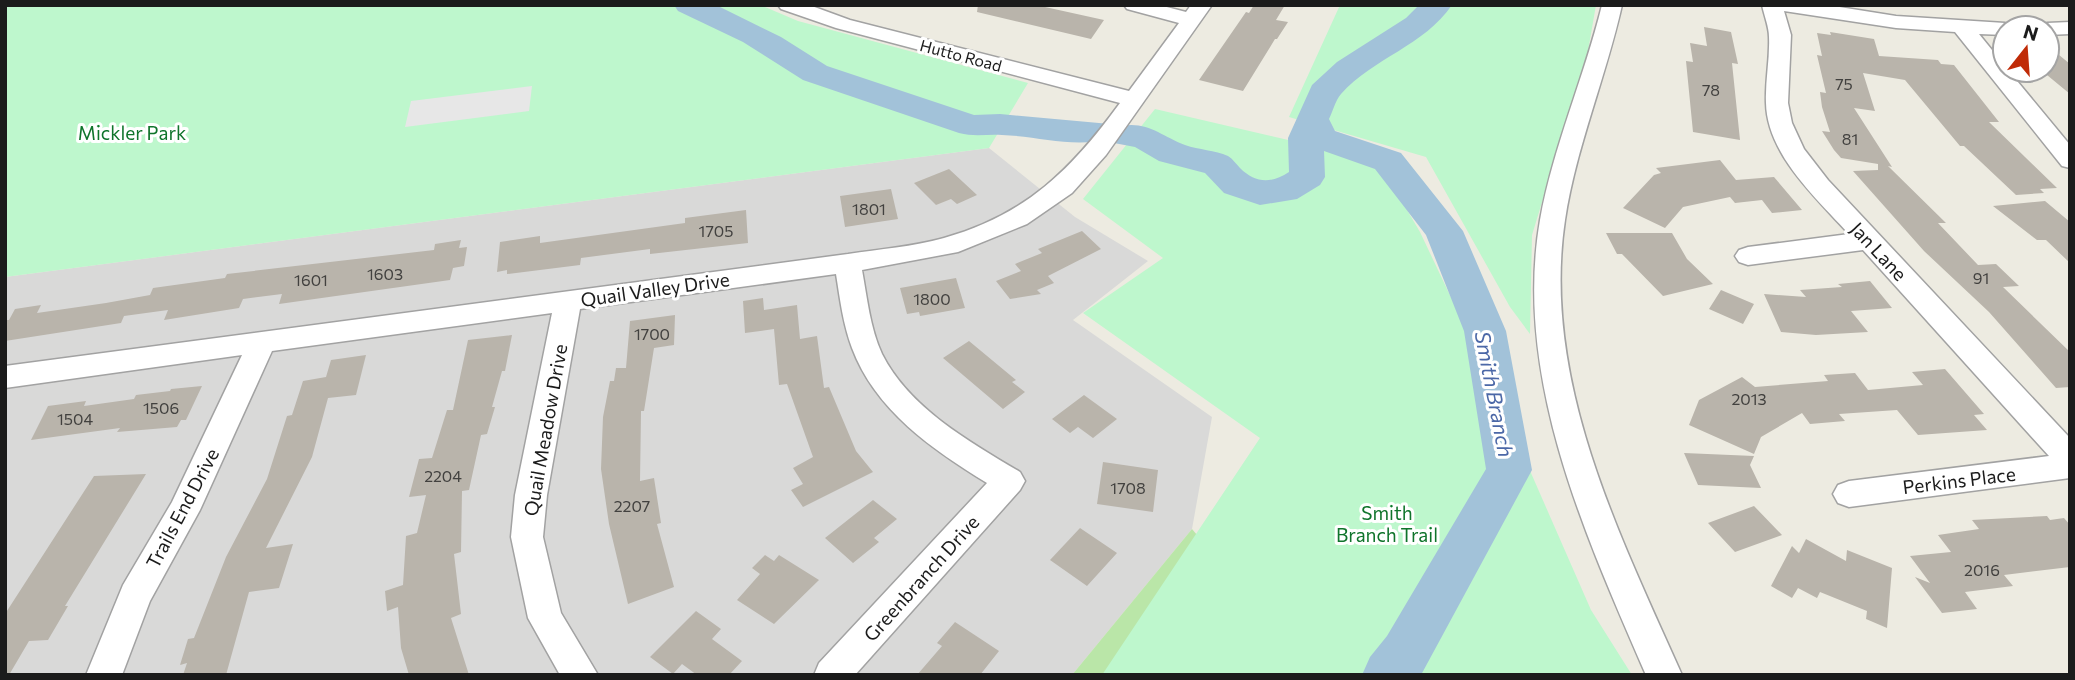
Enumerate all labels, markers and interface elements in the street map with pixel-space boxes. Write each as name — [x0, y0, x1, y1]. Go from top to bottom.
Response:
north arrow — [1991, 14, 2061, 84]
text: N — [2021, 19, 2041, 45]
street label: Hutto Road — [918, 35, 1004, 75]
house number: 75 — [1835, 74, 1853, 93]
house number: 78 — [1702, 80, 1720, 99]
park label: Mickler Park — [78, 121, 186, 144]
house number: 81 — [1842, 129, 1858, 148]
house number: 1801 — [852, 199, 886, 218]
street label: Jan Lane — [1846, 217, 1912, 285]
house number: 1705 — [699, 221, 733, 240]
house number: 1603 — [367, 264, 403, 283]
street label: Quail Valley Drive — [579, 267, 731, 311]
house number: 91 — [1973, 268, 1989, 287]
house number: 1601 — [294, 270, 328, 289]
house number: 1800 — [913, 289, 951, 308]
house number: 1700 — [634, 324, 670, 343]
water label: Smith Branch — [1471, 329, 1519, 459]
street label: Quail Meadow Drive — [519, 342, 571, 518]
house number: 2013 — [1731, 389, 1767, 408]
house number: 1506 — [143, 398, 179, 417]
house number: 1504 — [57, 409, 93, 428]
street label: Trails End Drive — [141, 444, 223, 572]
street label: Perkins Place — [1901, 462, 2017, 498]
house number: 2204 — [424, 466, 462, 485]
house number: 1708 — [1110, 478, 1146, 497]
house number: 2207 — [614, 496, 650, 515]
park label: Smith Branch Trail — [1336, 501, 1438, 546]
street label: Greenbranch Drive — [858, 510, 984, 646]
house number: 2016 — [1964, 560, 2000, 579]

